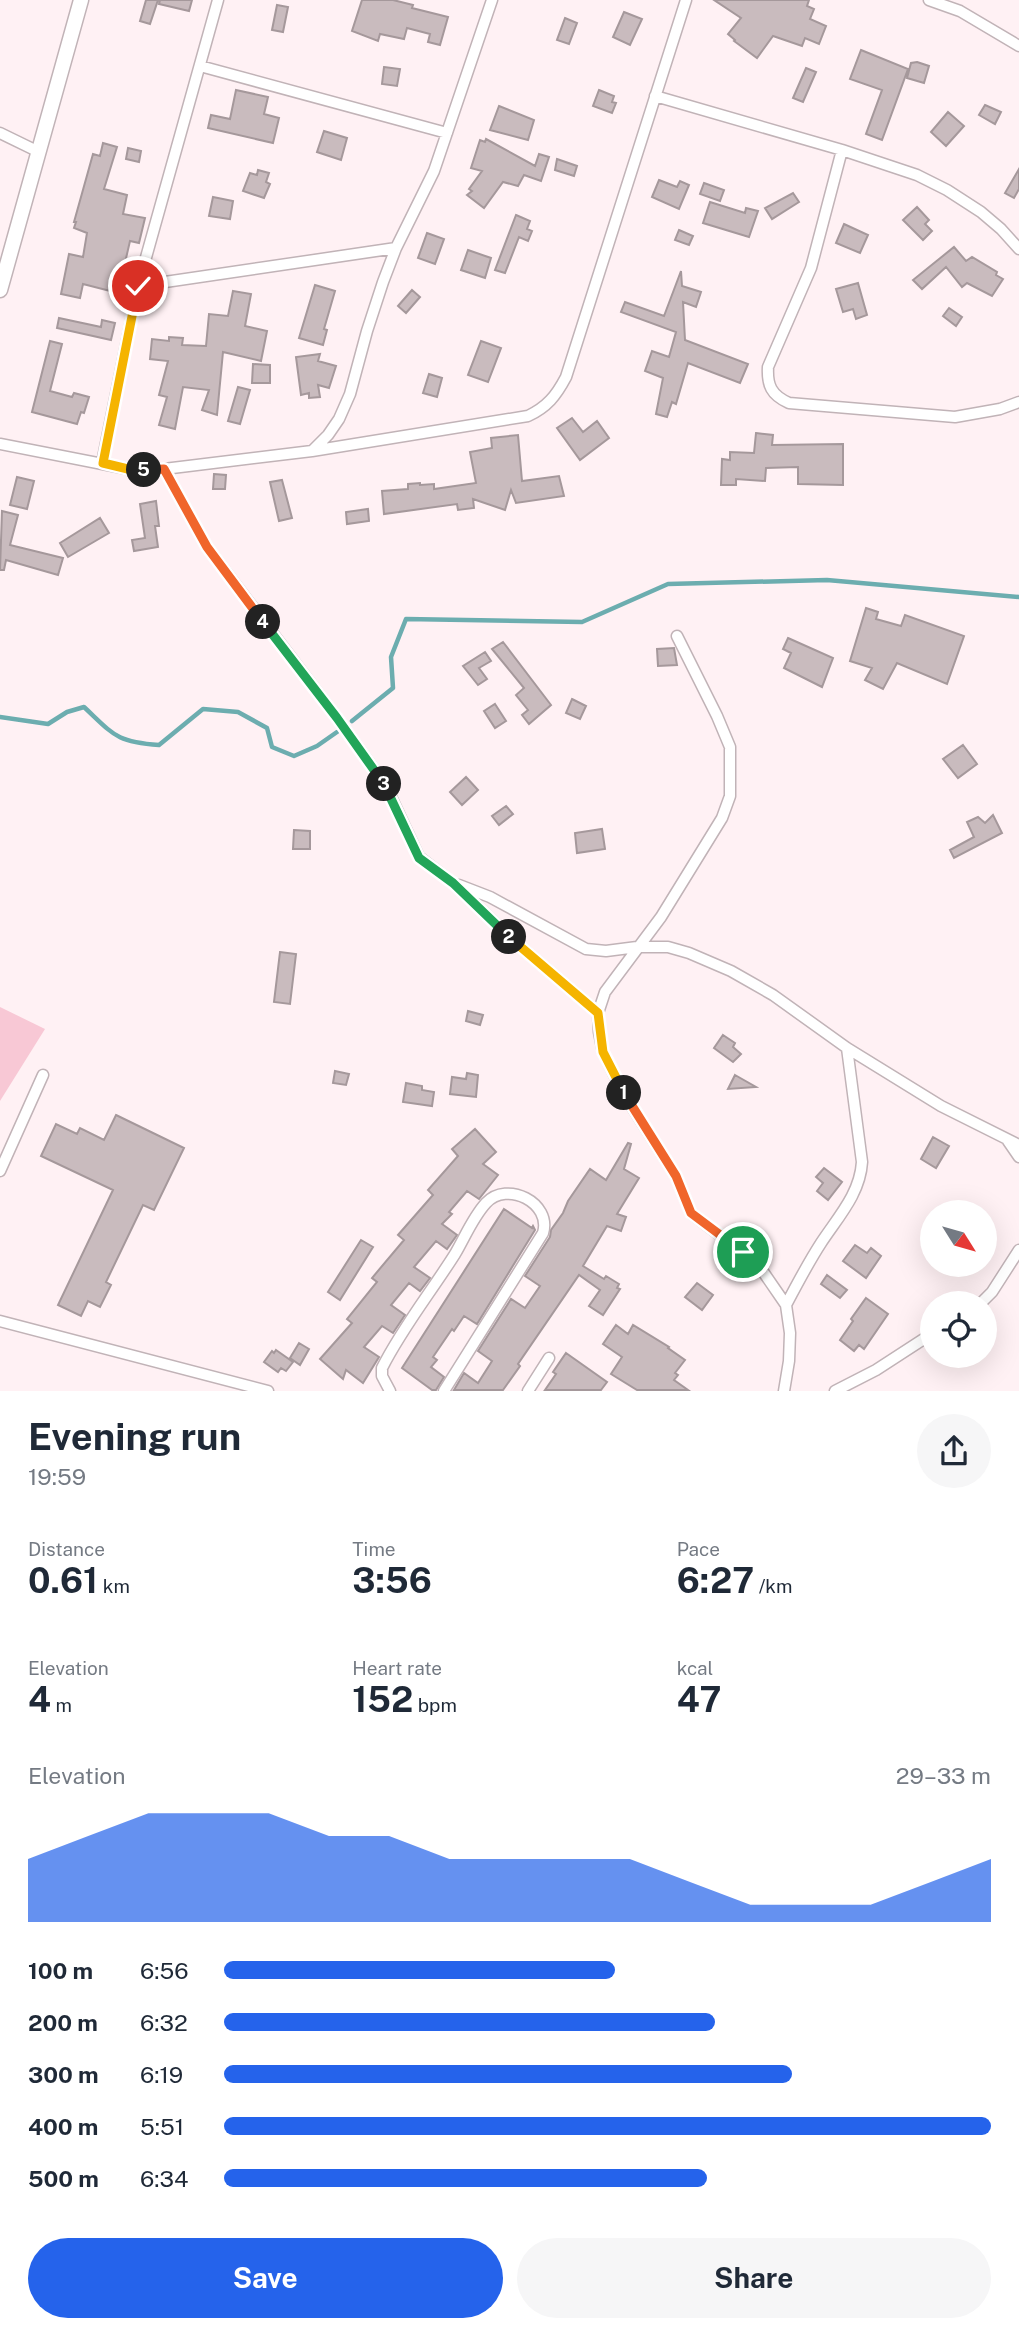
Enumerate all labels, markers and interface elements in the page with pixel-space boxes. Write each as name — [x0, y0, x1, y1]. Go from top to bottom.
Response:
pin — [108, 256, 168, 316]
icon: check — [119, 267, 157, 305]
pin: 5 — [127, 452, 162, 488]
text: 5 — [137, 458, 150, 480]
pin: 4 — [246, 604, 280, 640]
text: 4 — [256, 610, 269, 632]
pin: 3 — [366, 766, 402, 802]
text: 3 — [377, 772, 390, 794]
pin: 2 — [491, 920, 526, 954]
text: 2 — [502, 925, 515, 947]
pin: 1 — [606, 1076, 642, 1110]
text: 1 — [619, 1081, 628, 1103]
north arrow — [920, 1200, 998, 1278]
map controls — [920, 1200, 997, 1368]
pin — [713, 1222, 773, 1282]
icon: arrive — [724, 1233, 762, 1271]
button: locate — [920, 1291, 997, 1368]
text: Evening run — [28, 1414, 241, 1459]
button: share — [917, 1414, 991, 1488]
text: 19:59 — [28, 1463, 86, 1490]
text: Distance — [28, 1538, 105, 1560]
text: Time — [352, 1538, 396, 1560]
text: Pace — [677, 1538, 720, 1560]
text: 0.61 — [28, 1560, 98, 1601]
text: 3:56 — [352, 1560, 432, 1601]
text: 6:27 — [677, 1560, 754, 1601]
text: km — [98, 1575, 130, 1597]
text: /km — [754, 1575, 792, 1597]
text: Elevation — [28, 1657, 109, 1679]
text: Heart rate — [352, 1657, 442, 1679]
text: kcal — [677, 1657, 713, 1679]
text: 4 — [28, 1679, 51, 1720]
text: 152 — [352, 1679, 413, 1720]
text: 47 — [677, 1679, 722, 1720]
text: m — [51, 1694, 72, 1716]
text: bpm — [413, 1694, 457, 1716]
text: Elevation — [28, 1762, 126, 1789]
text: 29–33 m — [896, 1762, 991, 1789]
text: 100 m — [28, 1957, 93, 1984]
text: 6:56 — [140, 1957, 189, 1984]
text: 200 m — [28, 2009, 98, 2036]
text: 6:32 — [140, 2009, 188, 2036]
text: 300 m — [28, 2061, 99, 2088]
text: 6:19 — [140, 2061, 183, 2088]
text: 400 m — [28, 2113, 98, 2140]
text: 5:51 — [140, 2113, 184, 2140]
text: 500 m — [28, 2165, 99, 2192]
text: 6:34 — [140, 2165, 188, 2192]
button: Save — [28, 2238, 503, 2318]
button: Share — [517, 2238, 991, 2318]

